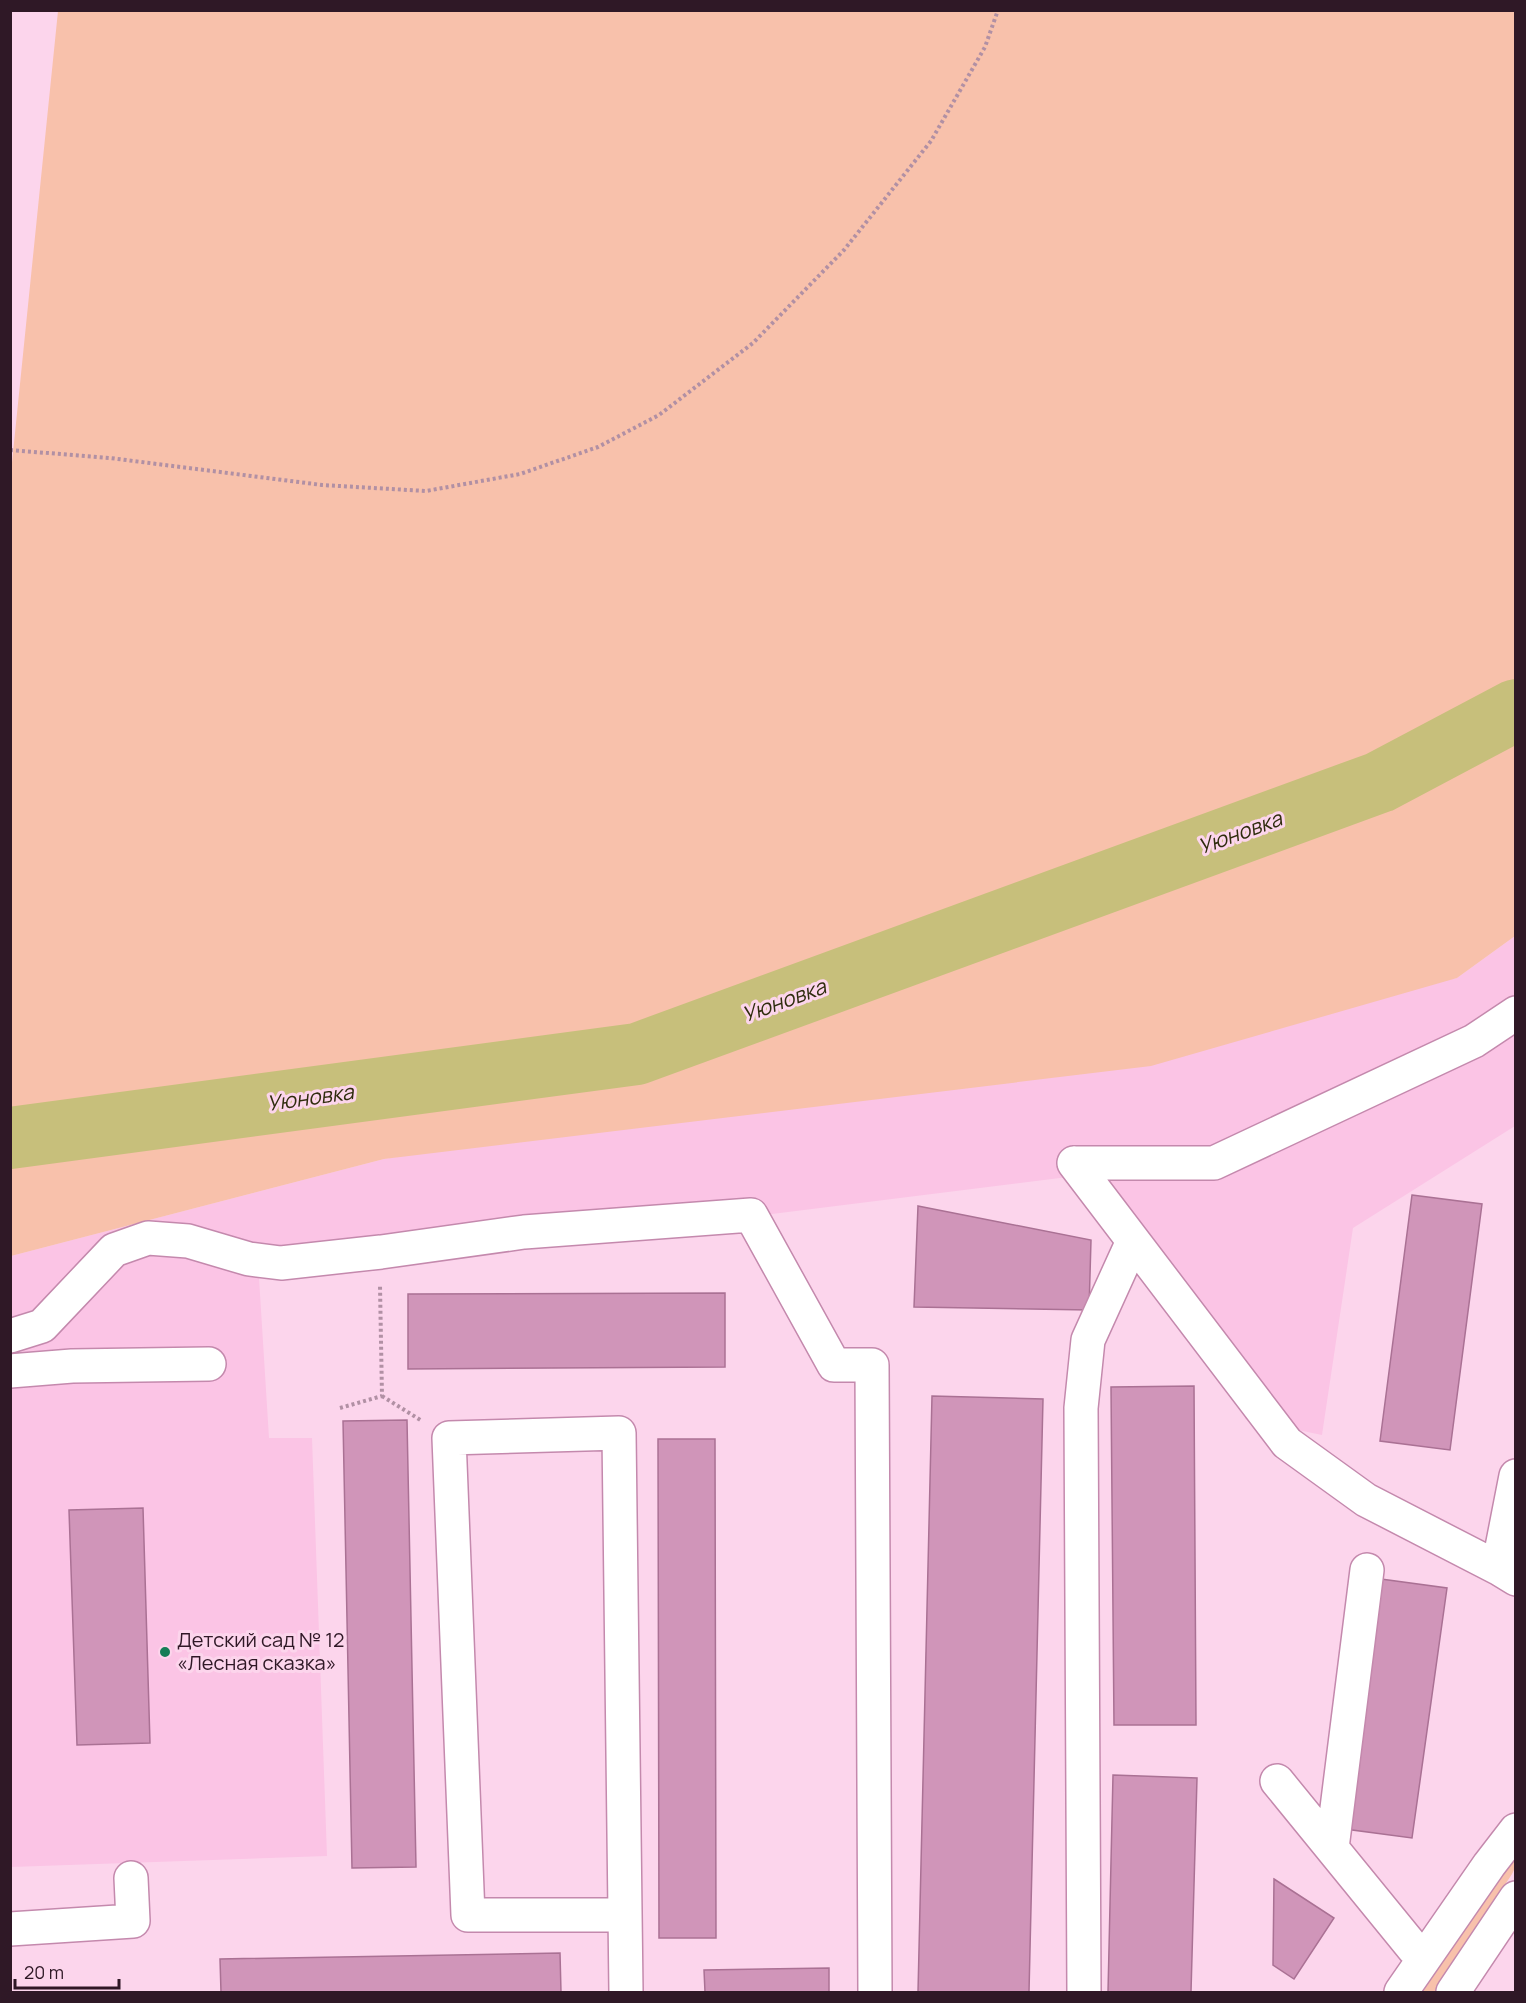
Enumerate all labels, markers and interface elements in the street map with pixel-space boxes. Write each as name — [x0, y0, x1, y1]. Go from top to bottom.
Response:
water label: Уюновка — [1194, 803, 1287, 860]
water label: Уюновка — [738, 971, 831, 1028]
water label: Уюновка — [265, 1077, 356, 1117]
place label: Детский сад № 12 «Лесная сказка» — [177, 1626, 344, 1676]
marker: Детский сад № 12 «Лесная сказка» — [158, 1645, 172, 1659]
scale bar — [15, 1952, 118, 1990]
text: 20 m — [24, 1960, 64, 1984]

